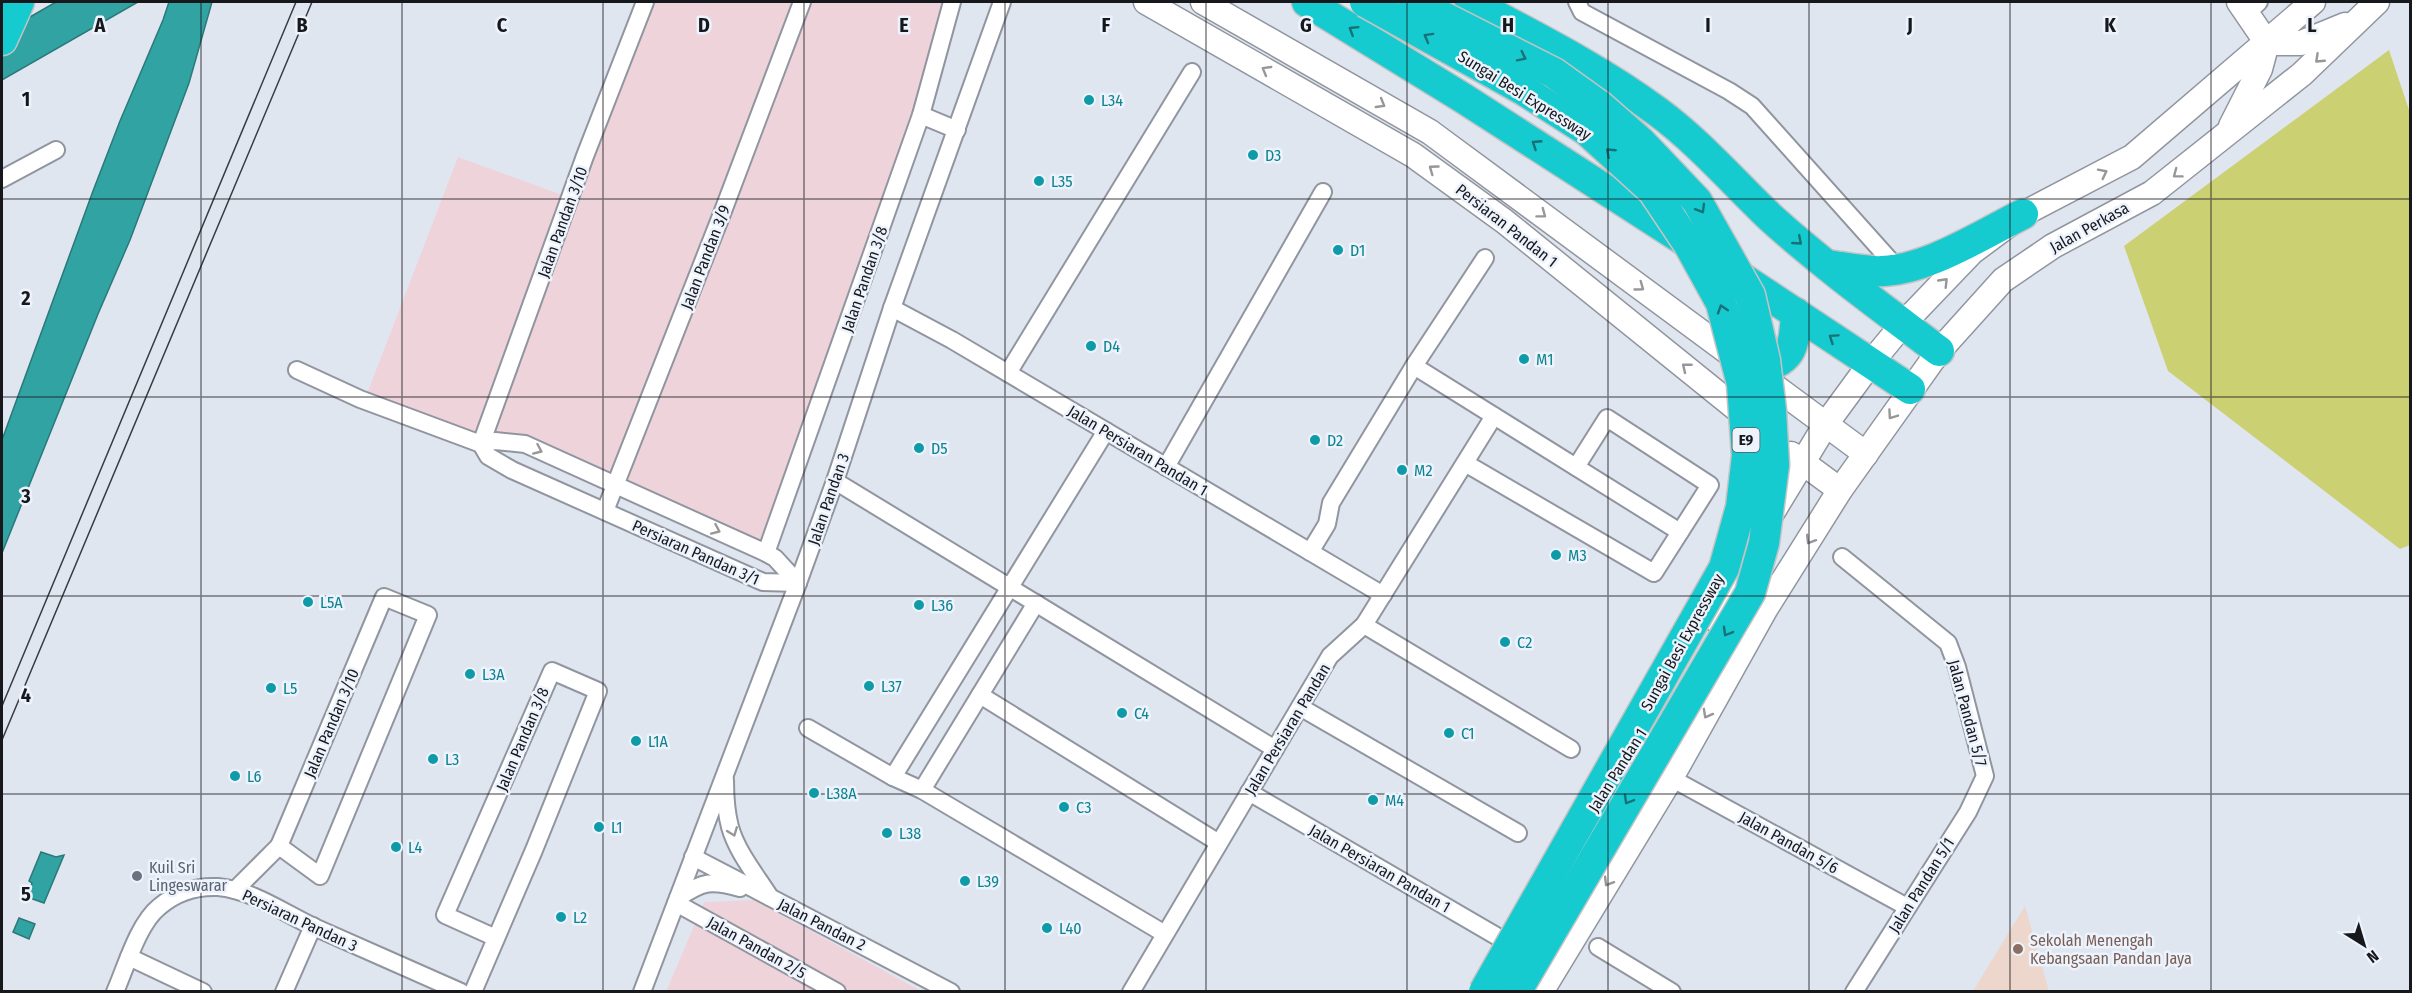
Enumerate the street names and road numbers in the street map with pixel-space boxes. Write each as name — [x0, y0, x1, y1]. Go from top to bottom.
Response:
street label: Sungai Besi Expressway — [1455, 47, 1596, 145]
street label: Jalan Pandan 3/10 — [534, 164, 591, 280]
street label: Persiaran Pandan 1 — [1452, 180, 1561, 271]
street label: Jalan Perkasa — [2047, 198, 2132, 257]
street label: Jalan Pandan 3/9 — [677, 202, 734, 312]
street label: Jalan Pandan 3/8 — [837, 224, 891, 335]
street label: Jalan Persiaran Pandan 1 — [1064, 401, 1211, 500]
road number: E9 — [1732, 428, 1760, 452]
street label: Jalan Pandan 3 — [804, 451, 853, 548]
street label: Persiaran Pandan 3/1 — [629, 516, 762, 589]
street label: Sungai Besi Expressway — [1637, 570, 1728, 714]
street label: Jalan Pandan 5/7 — [1944, 658, 1991, 769]
street label: Jalan Persiaran Pandan — [1241, 660, 1334, 798]
street label: Jalan Pandan 3/10 — [300, 666, 363, 781]
street label: Jalan Pandan 3/8 — [492, 685, 553, 794]
street label: Jalan Pandan 1 — [1584, 725, 1651, 816]
street label: Jalan Pandan 5/6 — [1736, 807, 1842, 878]
street label: Jalan Persiaran Pandan 1 — [1306, 820, 1454, 917]
street label: Jalan Pandan 5/1 — [1885, 834, 1958, 936]
street label: Persiaran Pandan 3 — [239, 886, 360, 955]
street label: Jalan Pandan 2 — [775, 894, 869, 955]
street label: Jalan Pandan 2/5 — [704, 912, 810, 982]

